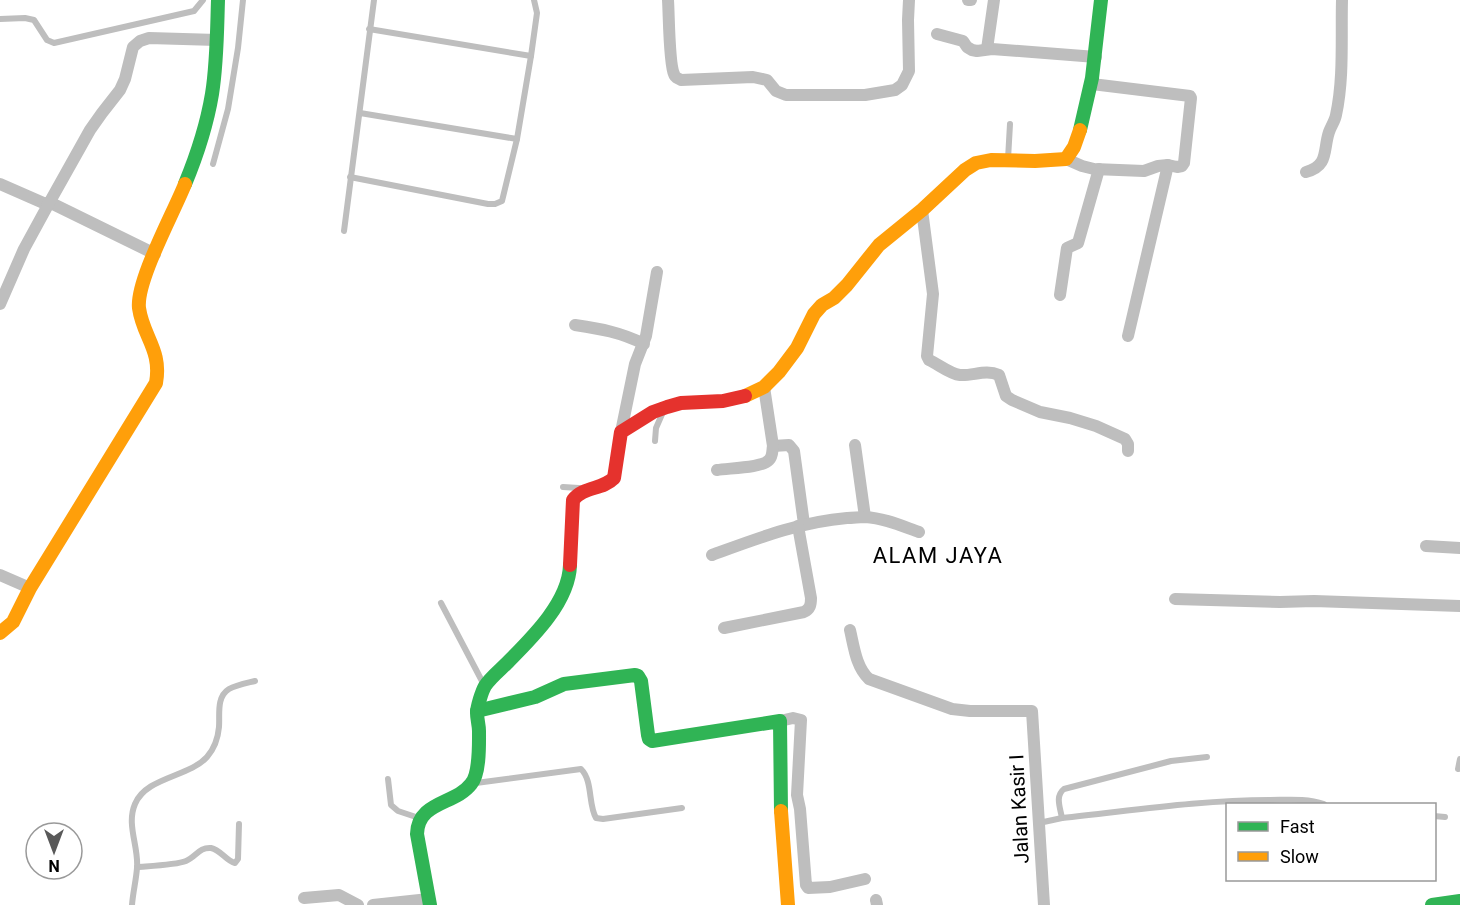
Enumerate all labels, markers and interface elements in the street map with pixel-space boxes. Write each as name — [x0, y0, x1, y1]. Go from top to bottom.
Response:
district label: ALAM JAYA — [873, 543, 1003, 568]
street label: Jalan Kasir I — [1004, 754, 1034, 864]
legend — [1226, 803, 1436, 881]
text: Fast — [1280, 816, 1315, 837]
north arrow — [24, 821, 84, 881]
text: Slow — [1280, 846, 1319, 867]
text: N — [48, 856, 60, 875]

